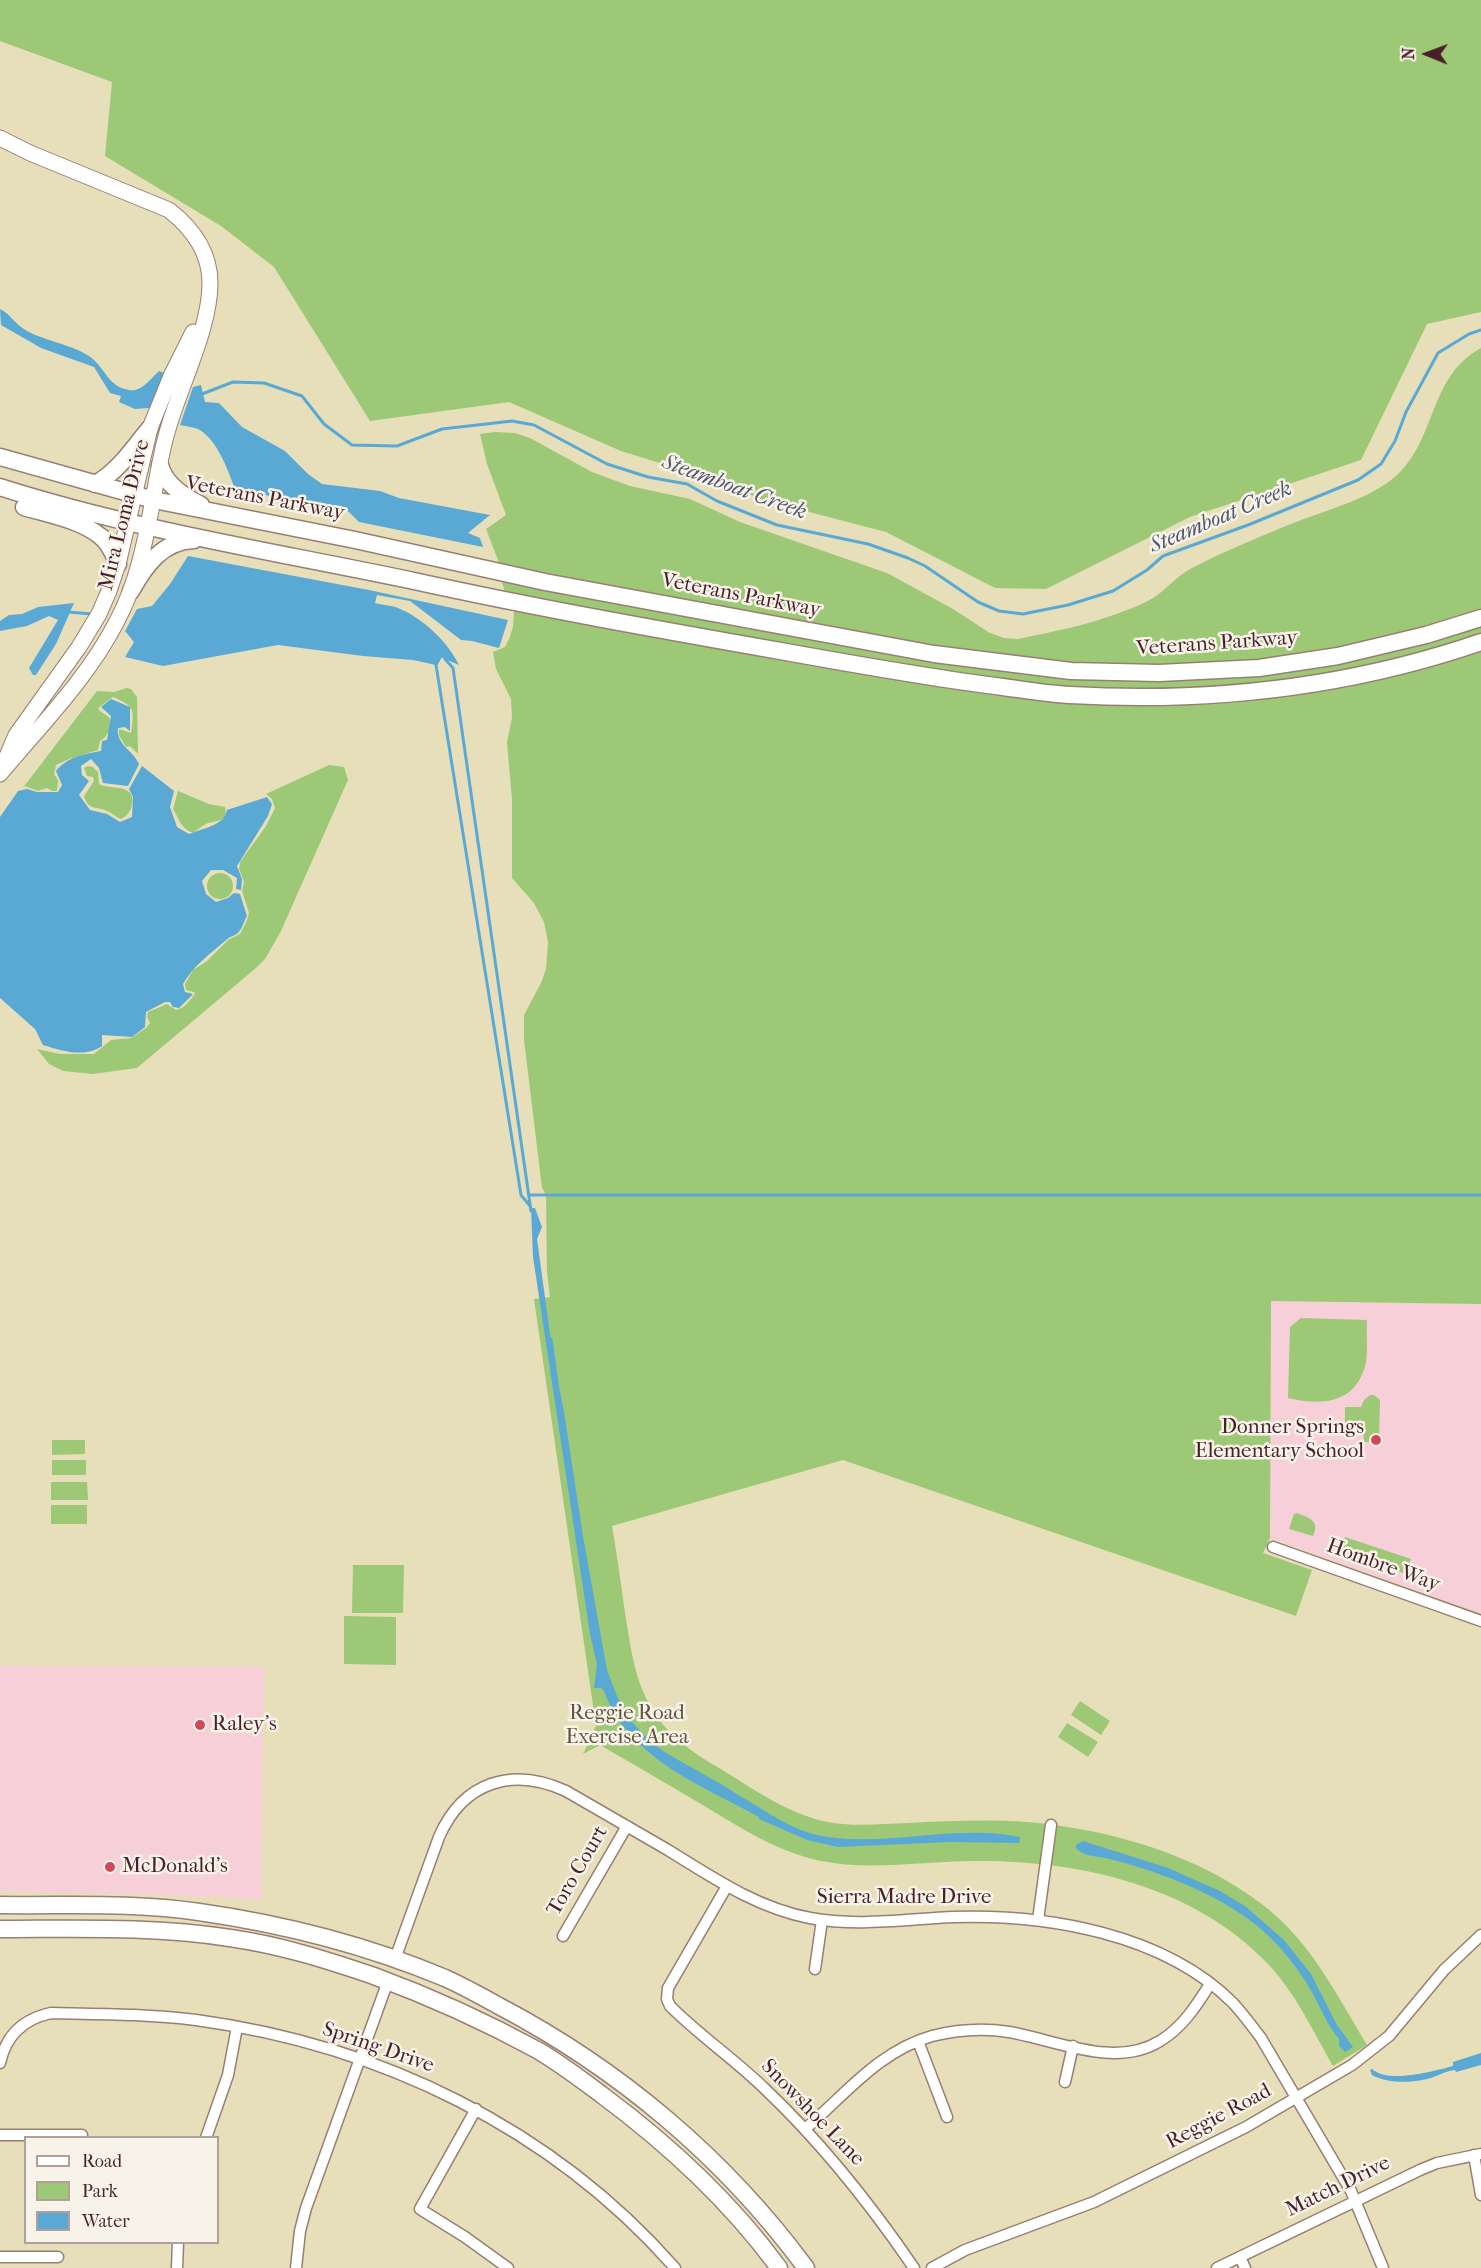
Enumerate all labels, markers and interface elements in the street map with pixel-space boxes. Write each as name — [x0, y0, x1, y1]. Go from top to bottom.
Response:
north arrow — [1397, 24, 1457, 84]
text: N — [1399, 47, 1418, 60]
street label: Mira Loma Drive — [94, 437, 156, 593]
water label: Steamboat Creek — [658, 450, 810, 526]
street label: Veterans Parkway — [183, 471, 347, 527]
water label: Steamboat Creek — [1146, 476, 1296, 560]
street label: Veterans Parkway — [659, 568, 823, 624]
street label: Veterans Parkway — [1136, 626, 1298, 662]
place label: Donner Springs Elementary School — [1195, 1415, 1364, 1465]
marker: Donner Springs Elementary School — [1369, 1433, 1383, 1447]
street label: Hombre Way — [1323, 1534, 1443, 1598]
park label: Reggie Road Exercise Area — [565, 1701, 689, 1751]
place label: Raley's — [212, 1712, 277, 1738]
marker: Raley's — [193, 1718, 207, 1732]
street label: Toro Court — [542, 1822, 614, 1920]
place label: McDonald's — [122, 1854, 228, 1880]
marker: McDonald's — [103, 1860, 117, 1874]
street label: Sierra Madre Drive — [817, 1885, 991, 1911]
street label: Spring Drive — [319, 2017, 437, 2079]
street label: Snowshoe Lane — [755, 2054, 869, 2172]
street label: Reggie Road — [1162, 2079, 1276, 2155]
legend — [24, 2136, 219, 2244]
text: Road — [82, 2151, 122, 2172]
street label: Match Drive — [1282, 2151, 1394, 2223]
text: Park — [82, 2181, 118, 2202]
text: Water — [82, 2211, 130, 2232]

